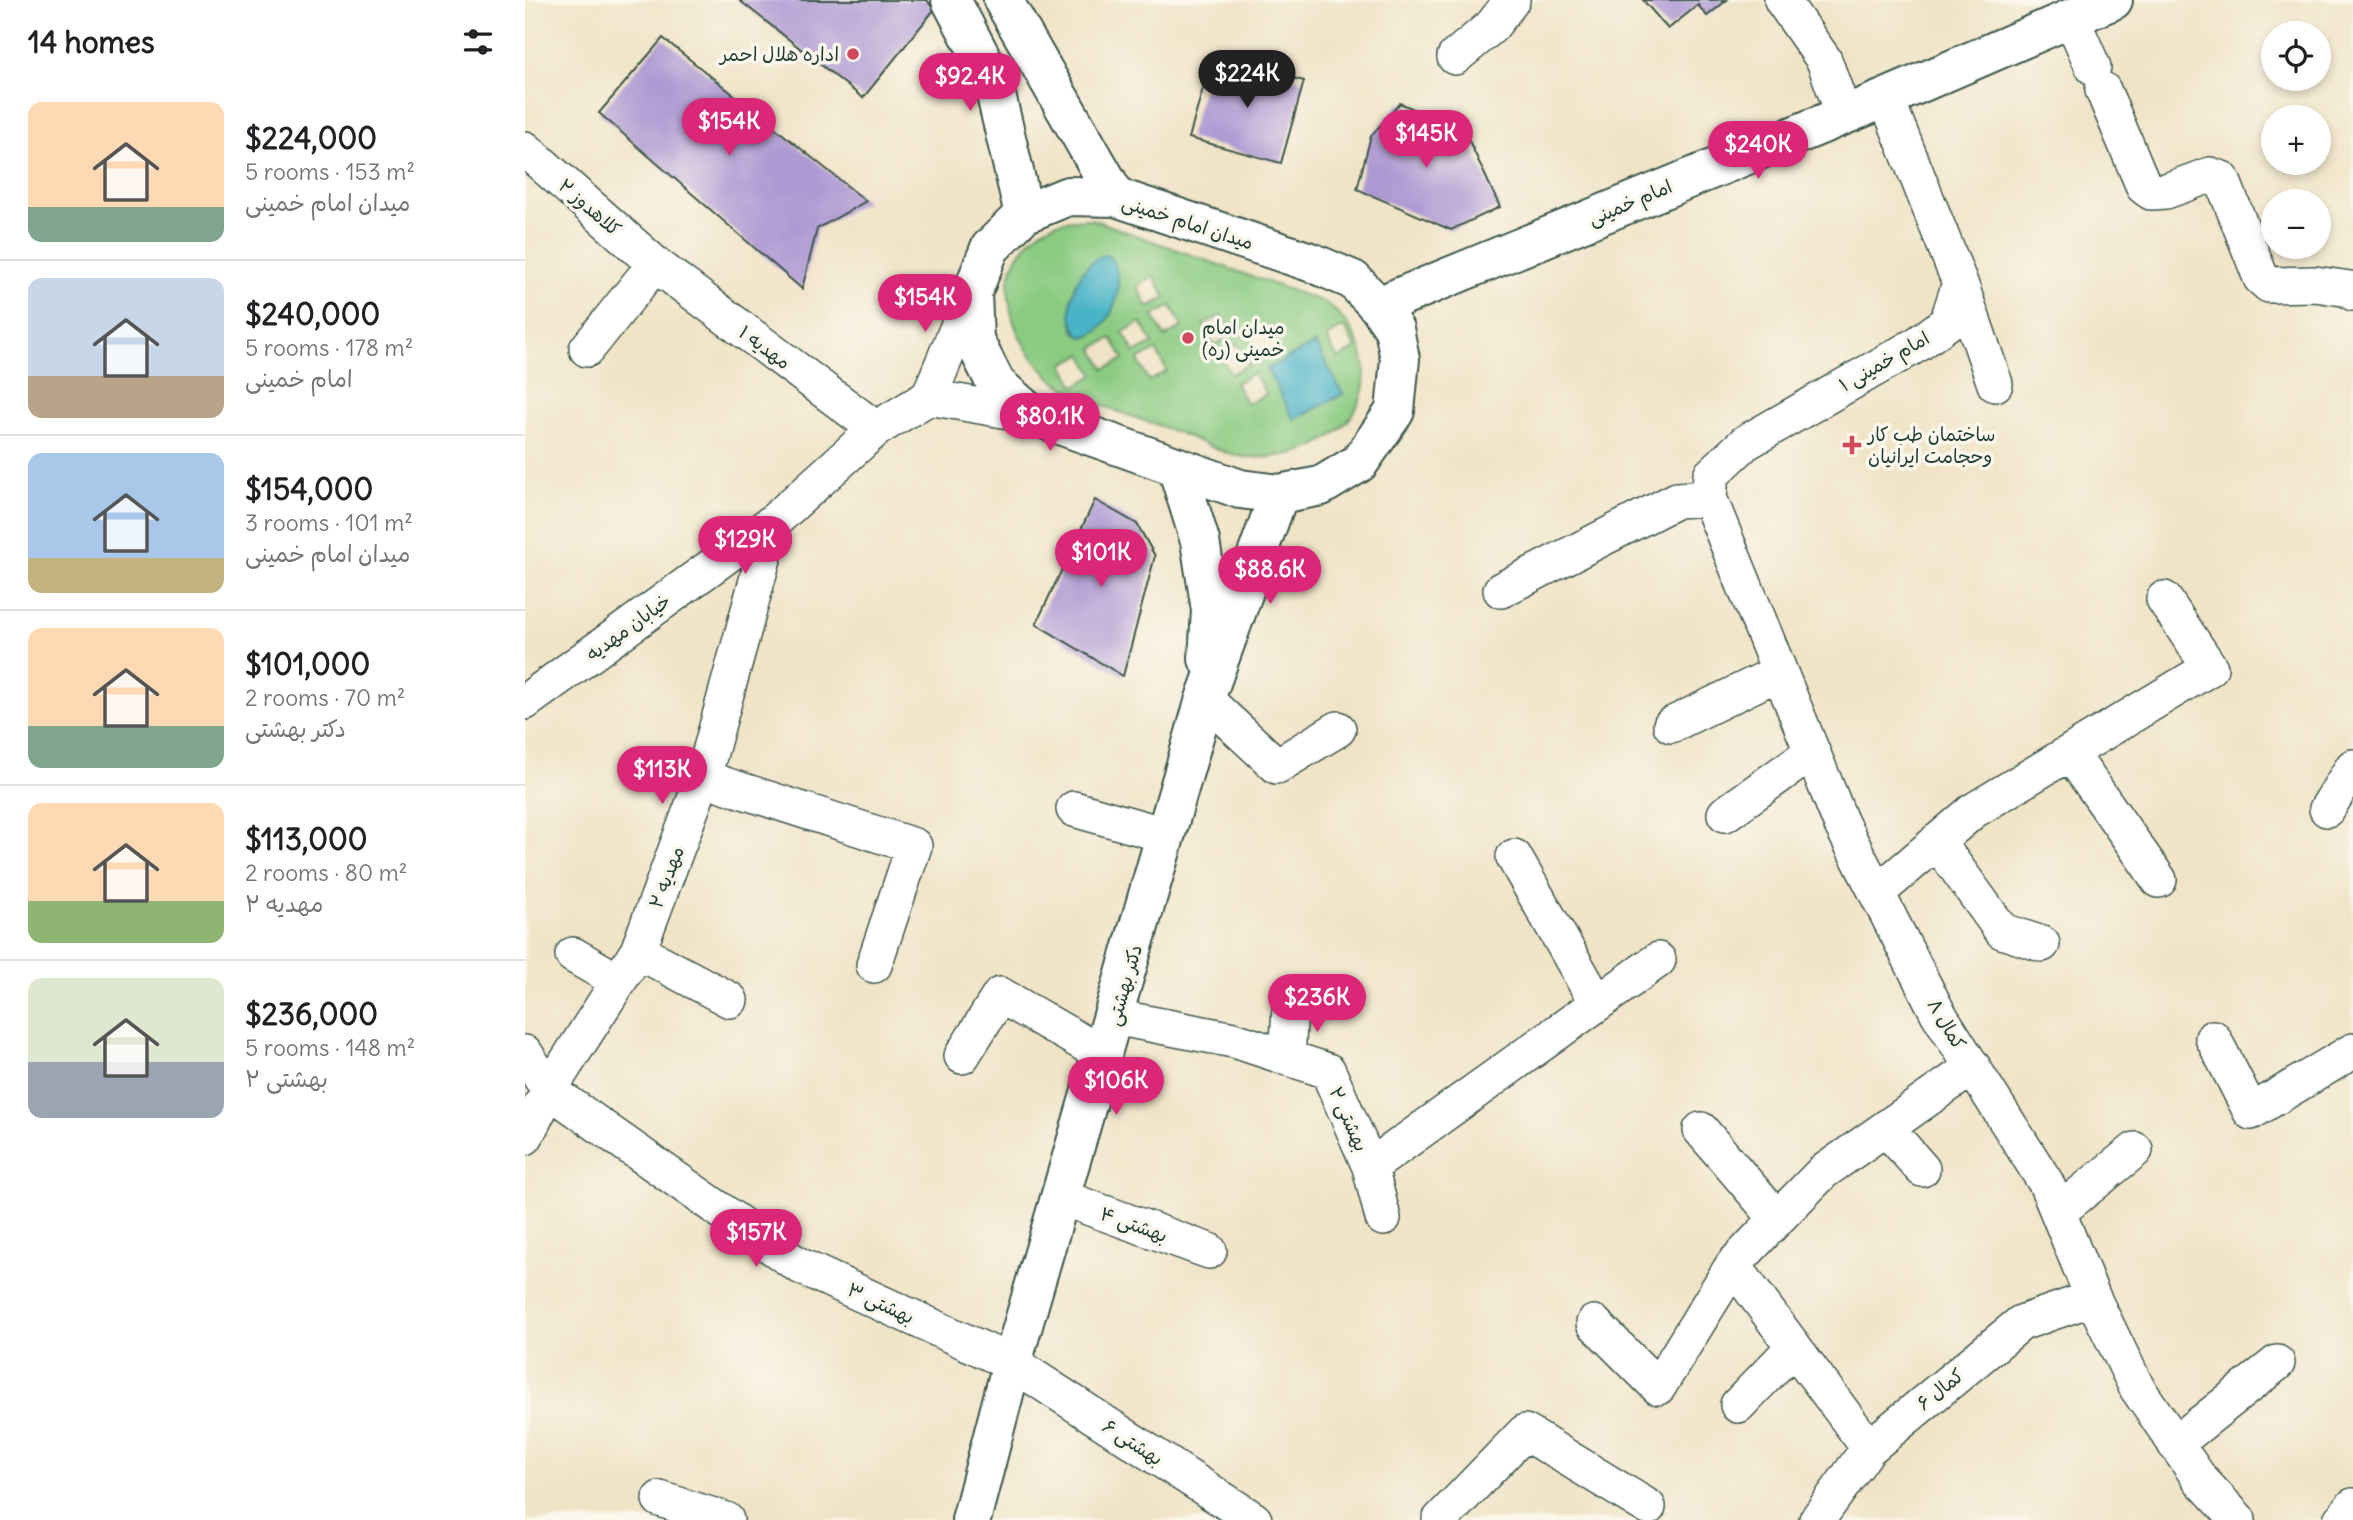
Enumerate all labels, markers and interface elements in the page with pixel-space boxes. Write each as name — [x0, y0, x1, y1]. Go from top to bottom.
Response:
map controls — [2261, 21, 2331, 259]
button: locate — [2261, 21, 2331, 91]
text: 14 homes — [28, 23, 155, 61]
icon: filters — [459, 23, 497, 61]
place label: اداره هلال احمر — [718, 42, 839, 66]
marker: اداره هلال احمر — [845, 46, 861, 62]
pin: $224K — [1198, 50, 1296, 110]
pin: $92.4K — [913, 54, 1027, 113]
text: $224K — [1214, 58, 1280, 87]
text: $92.4K — [935, 61, 1005, 90]
pin: $154K — [680, 99, 778, 158]
button: + — [2261, 105, 2331, 175]
text: $154K — [698, 106, 760, 135]
pin: $145K — [1377, 110, 1475, 170]
text: $145K — [1395, 118, 1457, 147]
text: $224,000 — [245, 119, 377, 157]
pin: $240K — [1709, 122, 1807, 181]
text: $240K — [1724, 129, 1792, 158]
icon: home — [84, 130, 168, 214]
text: 5 rooms · 153 m² — [245, 157, 415, 186]
street label: کلاهدوز ۲ — [554, 173, 626, 241]
street label: امام خمینی — [1584, 174, 1677, 233]
text: میدان امام خمینی — [245, 188, 410, 217]
street label: میدان امام خمینی — [1118, 189, 1257, 257]
button: − — [2261, 189, 2331, 259]
pin: $154K — [876, 274, 974, 334]
text: $154K — [894, 282, 956, 311]
text: $240,000 — [245, 295, 380, 333]
icon: home — [84, 306, 168, 390]
place label: میدان امام خمینی (ره) — [1202, 315, 1285, 362]
street label: مهدیه ۱ — [734, 320, 796, 374]
street label: امام خمینی ۱ — [1835, 326, 1935, 399]
marker: میدان امام خمینی (ره) — [1180, 330, 1196, 346]
text: 5 rooms · 178 m² — [245, 333, 413, 362]
text: امام خمینی — [245, 364, 353, 393]
pin: $80.1K — [993, 393, 1107, 453]
text: $80.1K — [1016, 401, 1084, 430]
place label: ساختمان طب کار و‌حجامت ایرانیان — [1866, 422, 1995, 468]
marker: ساختمان طب کار و‌حجامت ایرانیان — [1842, 435, 1862, 455]
text: $154,000 — [245, 470, 373, 508]
icon: home — [84, 481, 168, 565]
text: 3 rooms · 101 m² — [245, 508, 413, 537]
pin: $129K — [696, 516, 794, 576]
text: $129K — [714, 524, 776, 553]
pin: $101K — [1052, 530, 1150, 589]
text: $101K — [1071, 537, 1131, 566]
text: میدان امام خمینی — [245, 539, 410, 568]
pin: $88.6K — [1213, 546, 1327, 606]
text: $88.6K — [1234, 554, 1306, 583]
street label: خیابان مهدیه — [581, 588, 675, 666]
text: $101,000 — [245, 645, 370, 683]
icon: home — [84, 656, 168, 740]
text: 2 rooms · 70 m² — [245, 683, 405, 712]
text: دکتر بهشتی — [245, 714, 346, 743]
pin: $113K — [613, 746, 711, 806]
text: $113K — [633, 754, 691, 783]
text: $113,000 — [245, 820, 368, 858]
icon: home — [84, 831, 168, 915]
street label: مهدیه ۲ — [643, 843, 689, 911]
text: 2 rooms · 80 m² — [245, 858, 407, 887]
text: مهدیه ۲ — [245, 889, 323, 918]
street label: دکتر بهشتی — [1101, 942, 1148, 1029]
pin: $236K — [1268, 974, 1366, 1034]
text: $236K — [1284, 982, 1350, 1011]
street label: کمال ۸ — [1922, 994, 1972, 1054]
text: $236,000 — [245, 995, 378, 1033]
icon: home — [84, 1006, 168, 1090]
text: 5 rooms · 148 m² — [245, 1033, 415, 1062]
pin: $106K — [1067, 1058, 1165, 1117]
text: بهشتی ۲ — [245, 1064, 328, 1093]
text: $106K — [1084, 1065, 1148, 1094]
street label: بهشتی ۲ — [1323, 1083, 1374, 1156]
street label: بهشتی ۴ — [1097, 1201, 1171, 1248]
pin: $157K — [707, 1210, 805, 1269]
text: $157K — [726, 1217, 786, 1246]
street label: بهشتی ۳ — [843, 1277, 918, 1330]
street label: کمال ۶ — [1912, 1363, 1968, 1415]
street label: بهشتی ۶ — [1098, 1414, 1168, 1471]

